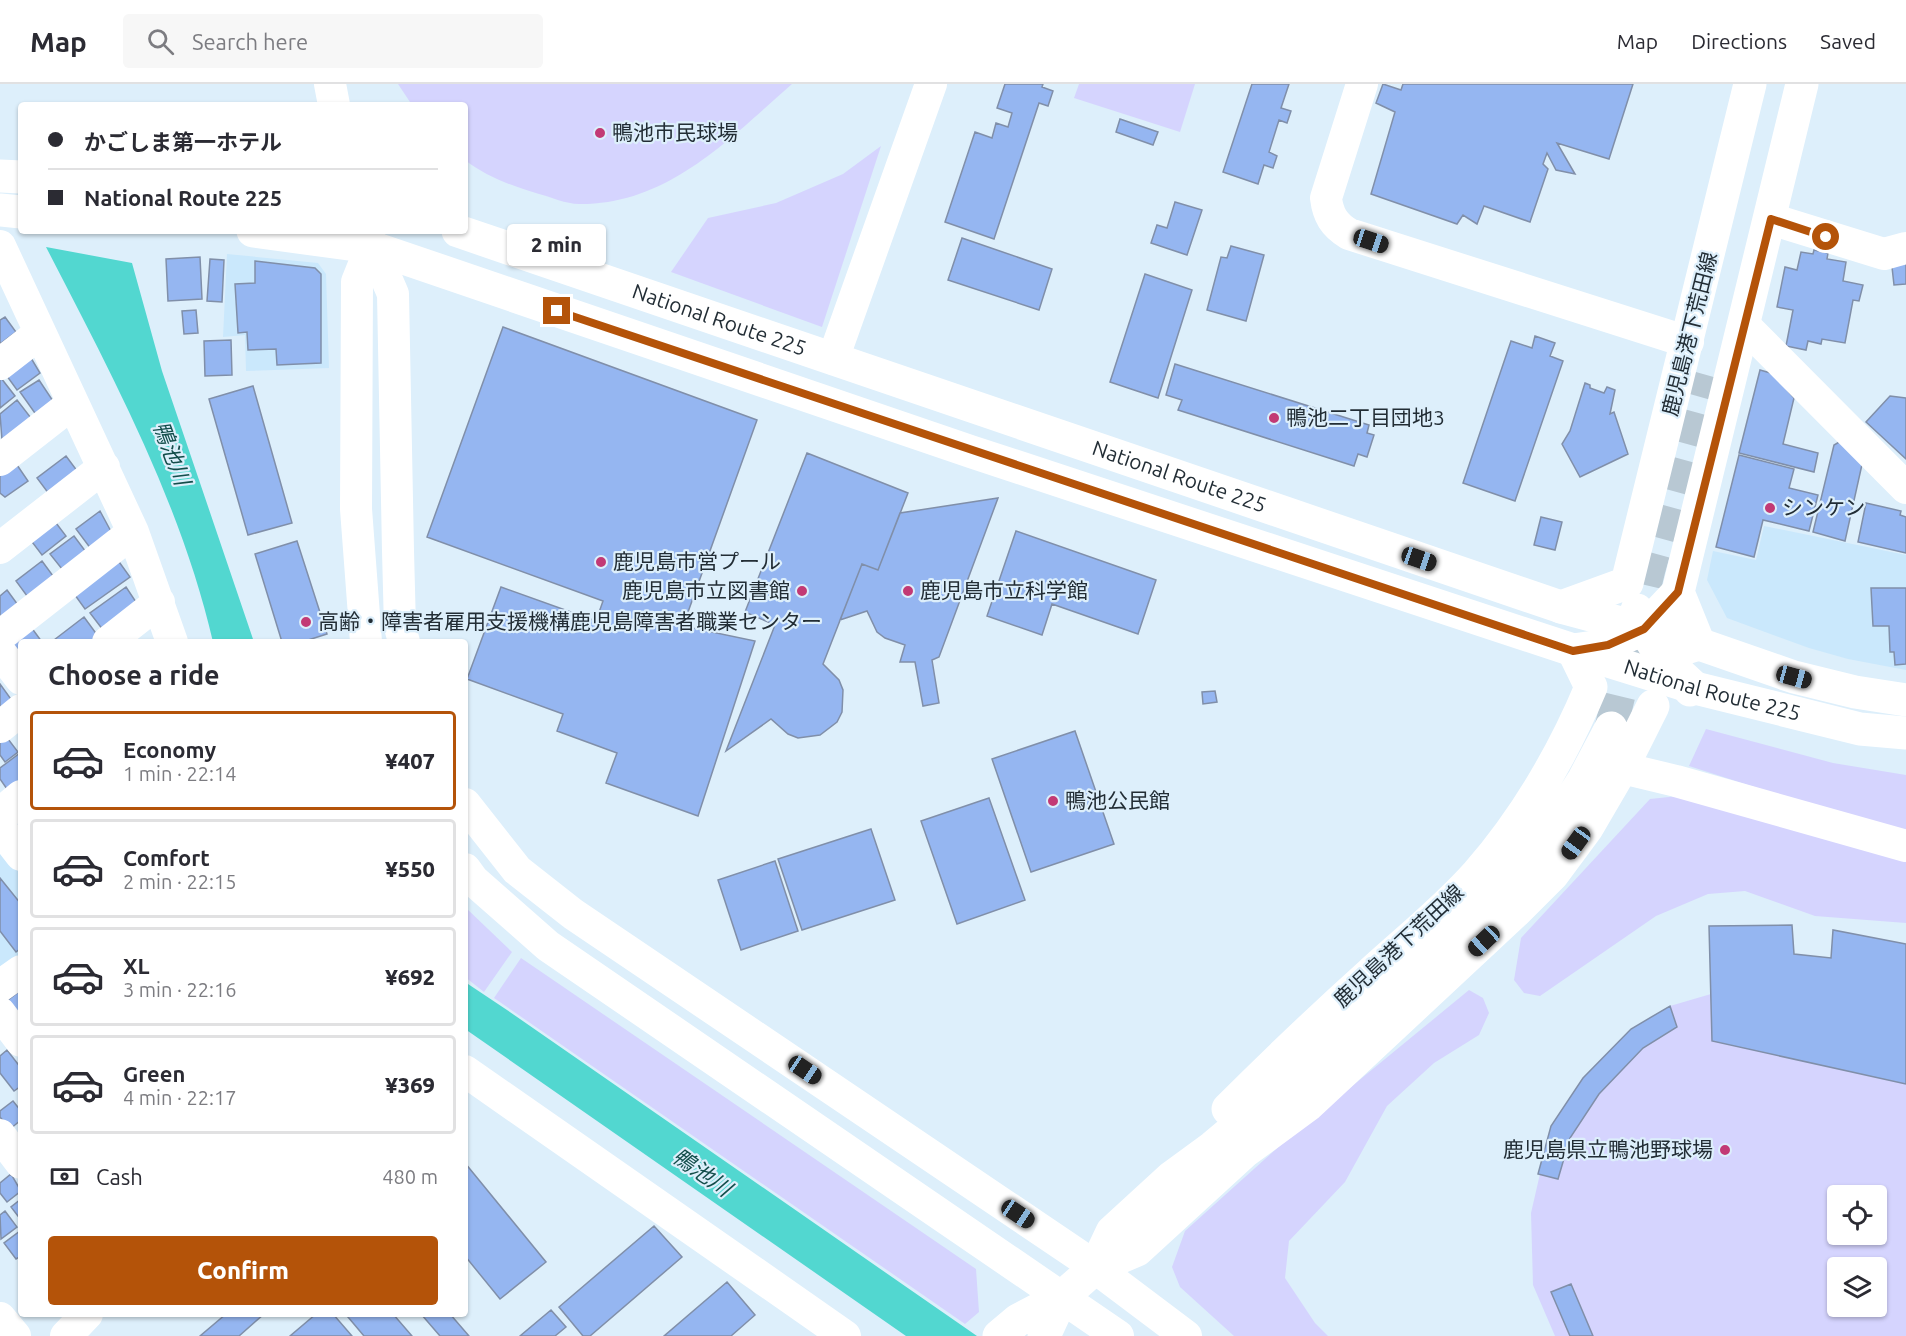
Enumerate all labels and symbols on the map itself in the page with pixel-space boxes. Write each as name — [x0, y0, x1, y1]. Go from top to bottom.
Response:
place label: 鴨池市民球場 — [612, 120, 738, 144]
marker: 鴨池市民球場 — [593, 126, 607, 140]
route start — [1812, 223, 1839, 250]
callout: 2 min — [508, 224, 606, 266]
car — [1351, 227, 1391, 255]
street label: 鹿児島港下荒田線 — [1657, 249, 1721, 418]
street label: National Route 225 — [629, 278, 810, 360]
route end — [543, 297, 570, 324]
place label: 鴨池二丁目団地3 — [1286, 405, 1445, 429]
marker: 鴨池二丁目団地3 — [1267, 411, 1281, 425]
water label: 鴨池川 — [149, 418, 197, 490]
street label: National Route 225 — [1089, 435, 1270, 517]
place label: シンケン — [1782, 495, 1865, 519]
marker: シンケン — [1763, 501, 1777, 515]
car — [1399, 545, 1439, 573]
place label: 鹿児島市営プール — [613, 549, 781, 573]
marker: 鹿児島市営プール — [594, 555, 608, 569]
place label: 鹿児島市立図書館 — [622, 578, 790, 602]
place label: 鹿児島市立科学館 — [920, 578, 1088, 602]
marker: 鹿児島市立図書館 — [795, 584, 809, 598]
marker: 鹿児島市立科学館 — [901, 584, 915, 598]
place label: 高齢・障害者雇用支援機構鹿児島障害者職業センター — [318, 609, 822, 633]
marker: 高齢・障害者雇用支援機構鹿児島障害者職業センター — [299, 615, 313, 629]
street label: National Route 225 — [1621, 654, 1803, 725]
car — [1774, 664, 1814, 690]
place label: 鴨池公民館 — [1065, 788, 1170, 812]
marker: 鴨池公民館 — [1046, 794, 1060, 808]
car — [1558, 823, 1594, 863]
street label: 鹿児島港下荒田線 — [1329, 879, 1468, 1011]
car — [1465, 922, 1503, 960]
car — [785, 1052, 825, 1088]
place label: 鹿児島県立鴨池野球場 — [1503, 1137, 1713, 1161]
water label: 鴨池川 — [668, 1142, 738, 1202]
marker: 鹿児島県立鴨池野球場 — [1718, 1143, 1732, 1157]
car — [998, 1196, 1038, 1232]

